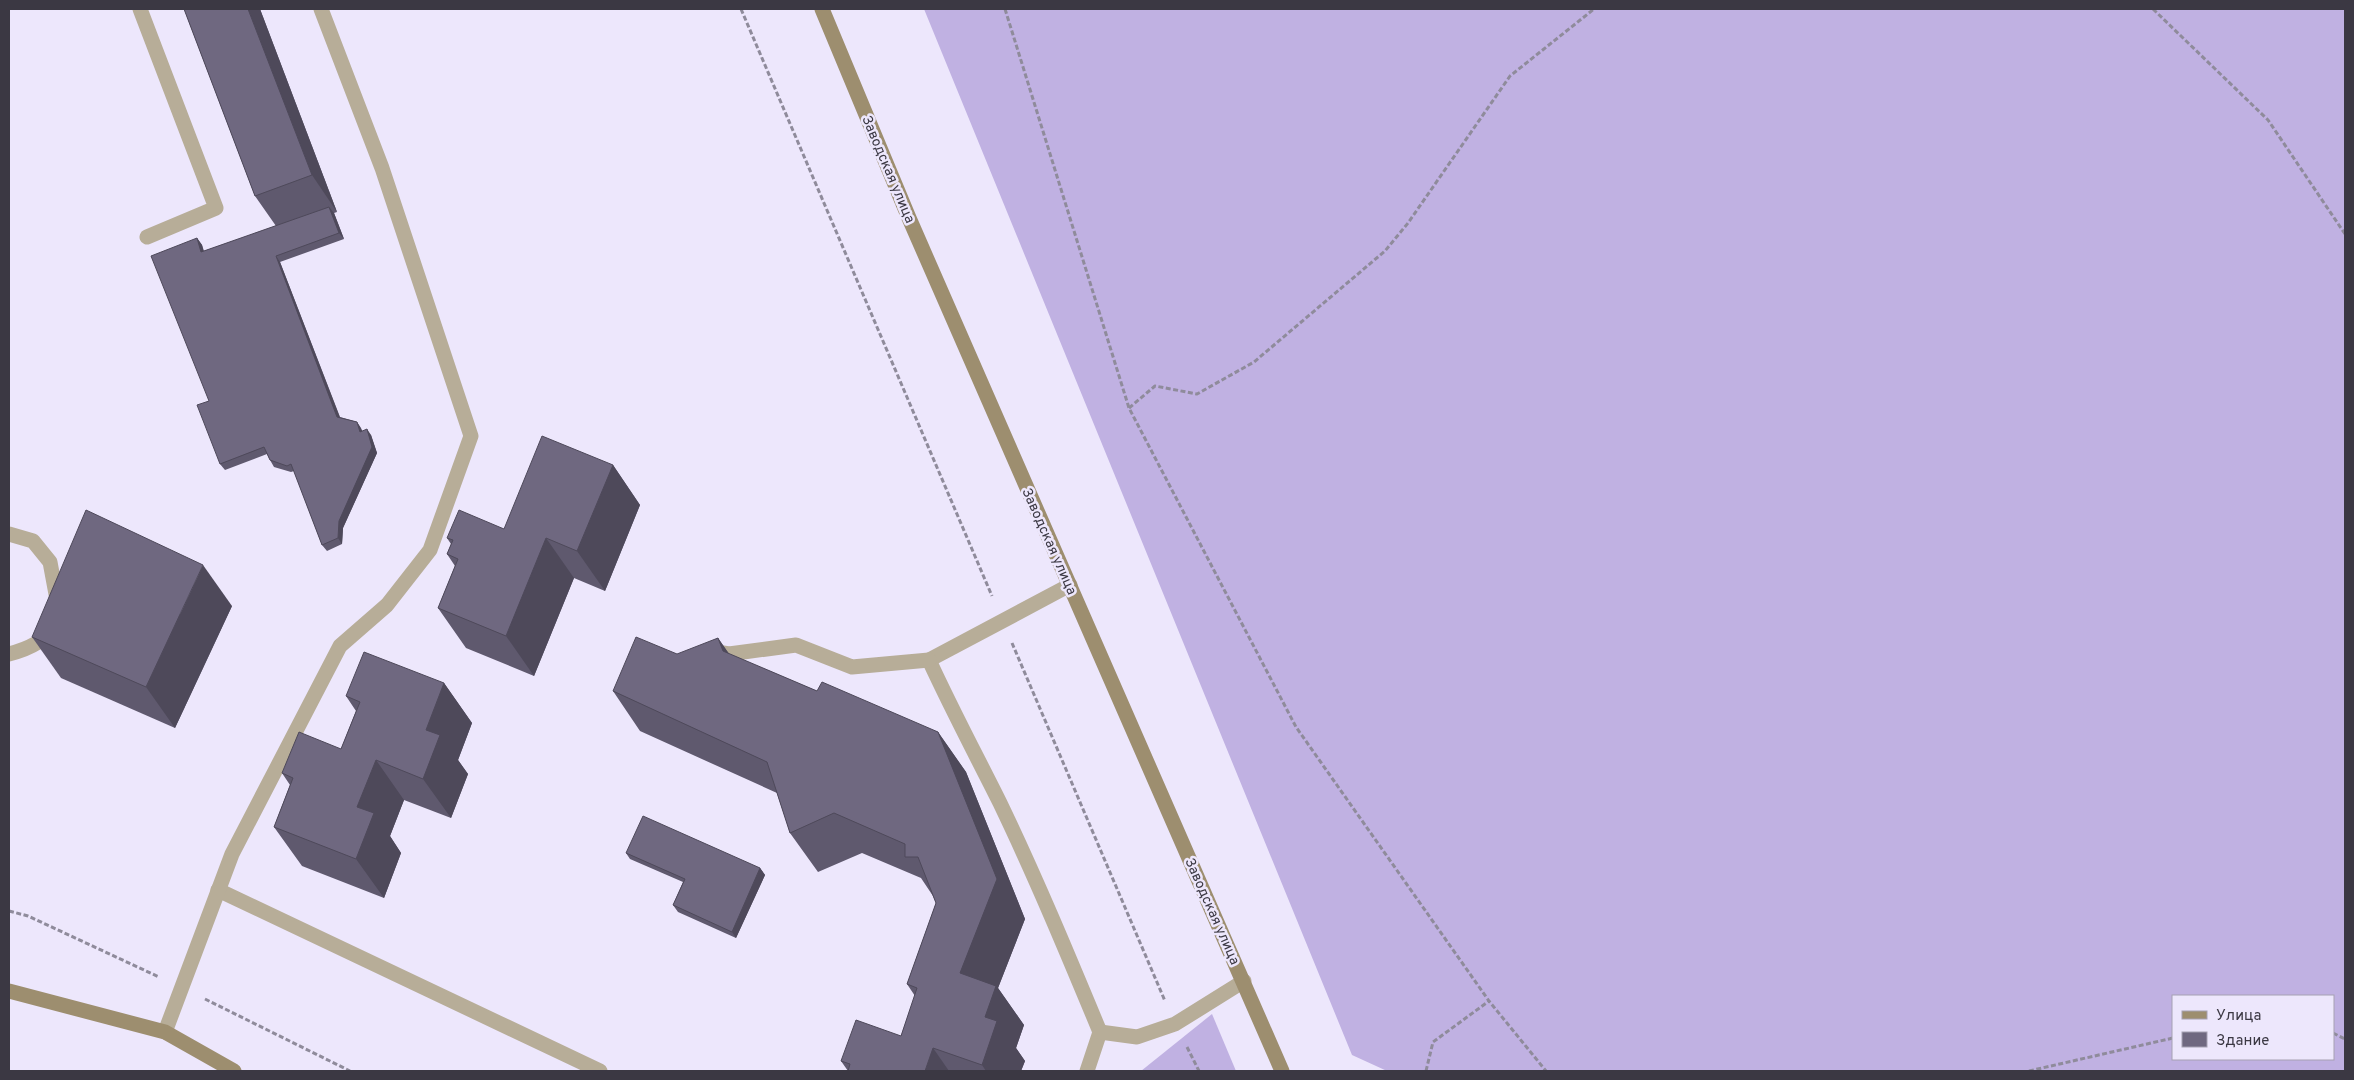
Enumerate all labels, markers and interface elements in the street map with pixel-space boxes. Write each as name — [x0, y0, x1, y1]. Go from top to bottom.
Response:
street label: Заводская улица — [857, 113, 918, 226]
street label: Заводская улица — [1017, 486, 1080, 598]
street label: Заводская улица — [1180, 856, 1243, 968]
legend — [2172, 995, 2334, 1060]
text: Улица — [2216, 1007, 2261, 1026]
text: Здание — [2216, 1032, 2269, 1051]

